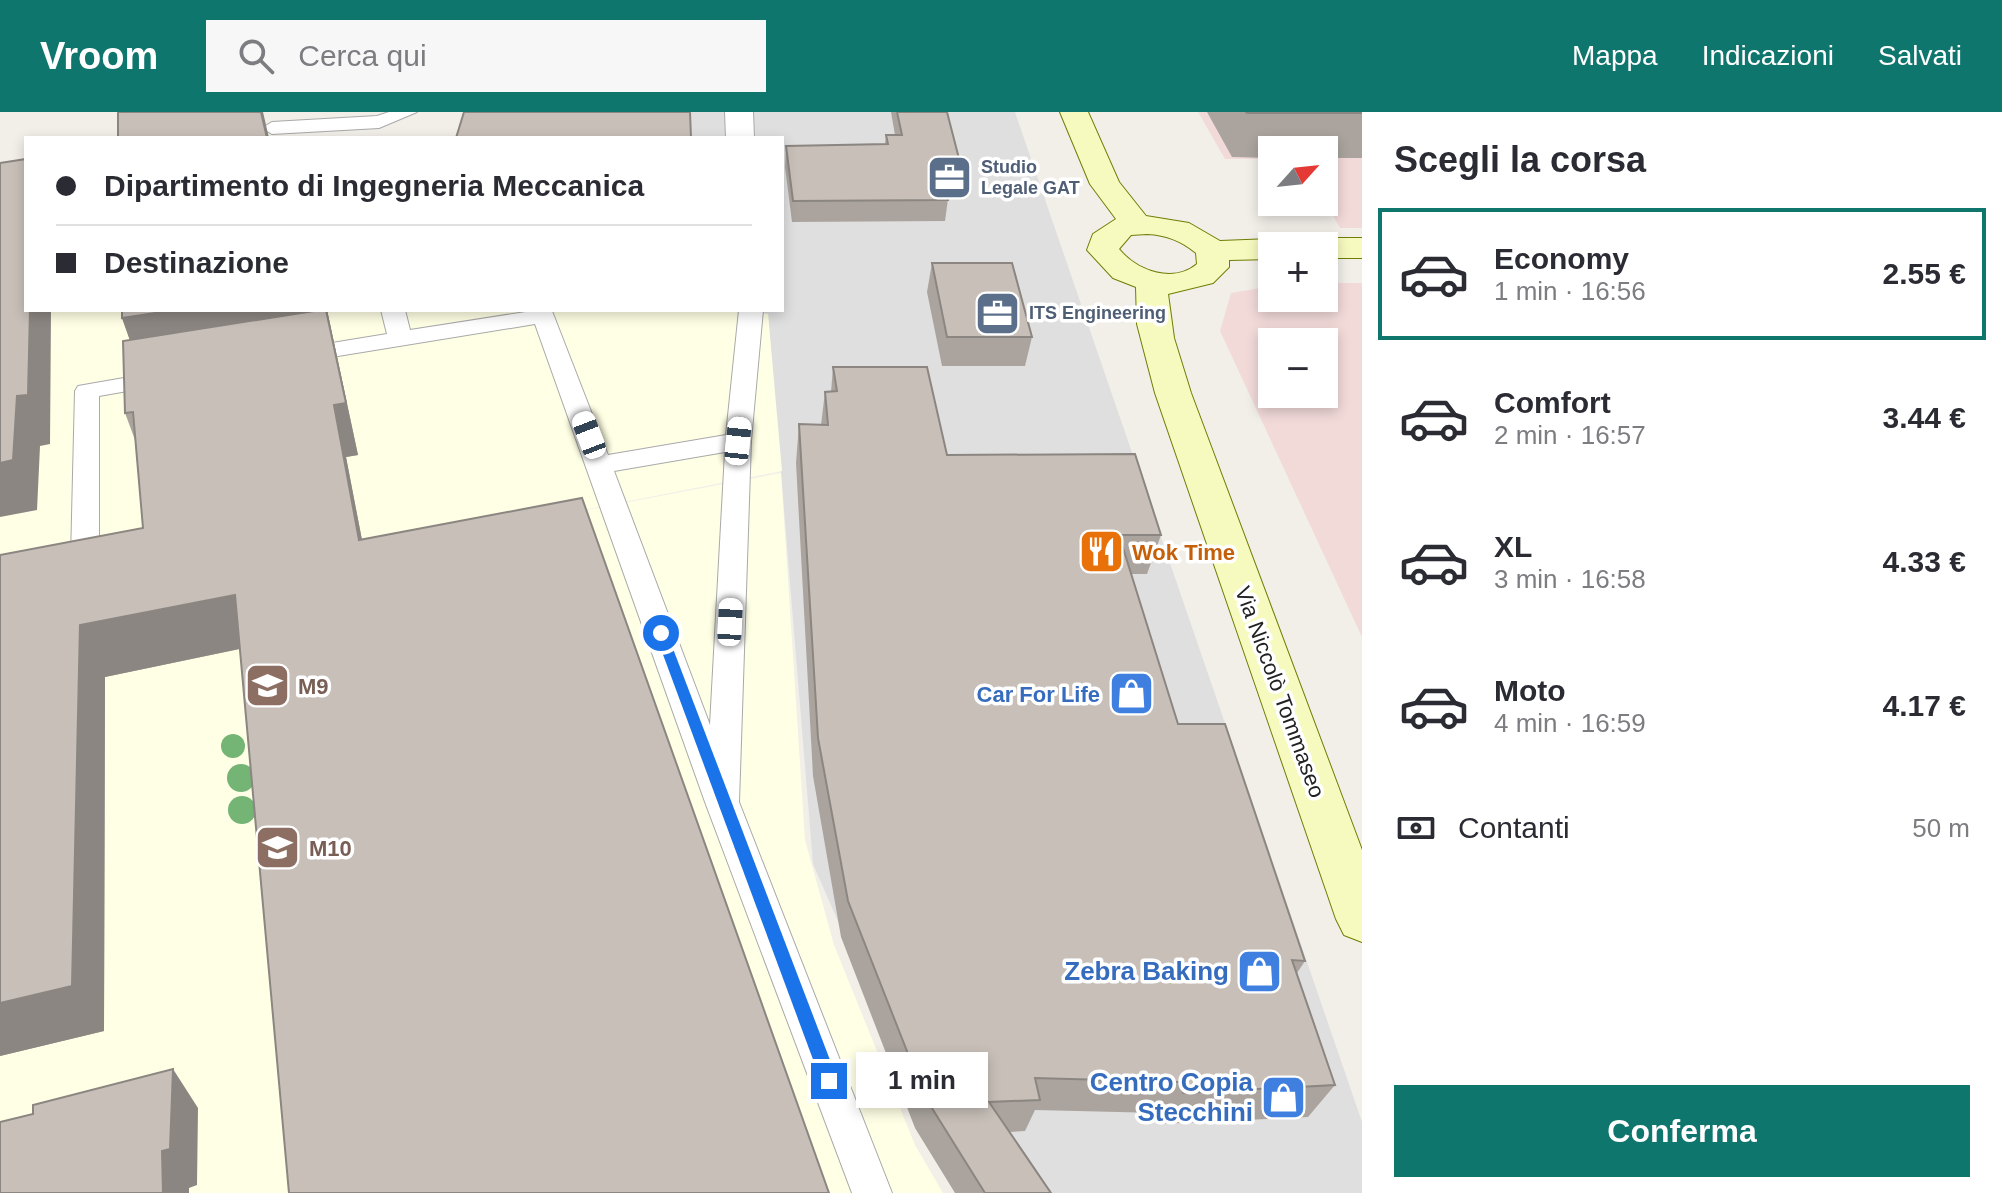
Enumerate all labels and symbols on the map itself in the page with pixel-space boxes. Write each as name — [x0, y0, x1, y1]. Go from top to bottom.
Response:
north arrow — [1258, 136, 1338, 216]
office icon: Studio Legale GAT — [926, 153, 974, 201]
place label: Studio Legale GAT — [981, 157, 1080, 198]
office icon: ITS Engineering — [974, 289, 1022, 337]
place label: ITS Engineering — [1029, 303, 1166, 323]
car — [569, 408, 609, 462]
car — [724, 416, 752, 466]
restaurant icon: Wok Time — [1077, 528, 1125, 576]
place label: Wok Time — [1132, 540, 1235, 565]
street label: Via Niccolò Tommaseo — [1230, 583, 1330, 801]
car — [717, 597, 743, 647]
route start — [643, 615, 679, 651]
school or university icon: M9 — [243, 662, 291, 710]
shop icon: Car For Life — [1107, 670, 1155, 718]
place label: M9 — [298, 674, 329, 699]
place label: Car For Life — [977, 682, 1100, 707]
school or university icon: M10 — [254, 824, 302, 872]
place label: M10 — [309, 836, 352, 861]
shop icon: Zebra Baking — [1236, 947, 1284, 995]
place label: Zebra Baking — [1064, 956, 1229, 986]
callout: 1 min — [857, 1053, 989, 1109]
route end — [811, 1063, 847, 1099]
place label: Centro Copia Stecchini — [1090, 1067, 1254, 1127]
shop icon: Centro Copia Stecchini — [1260, 1073, 1308, 1121]

